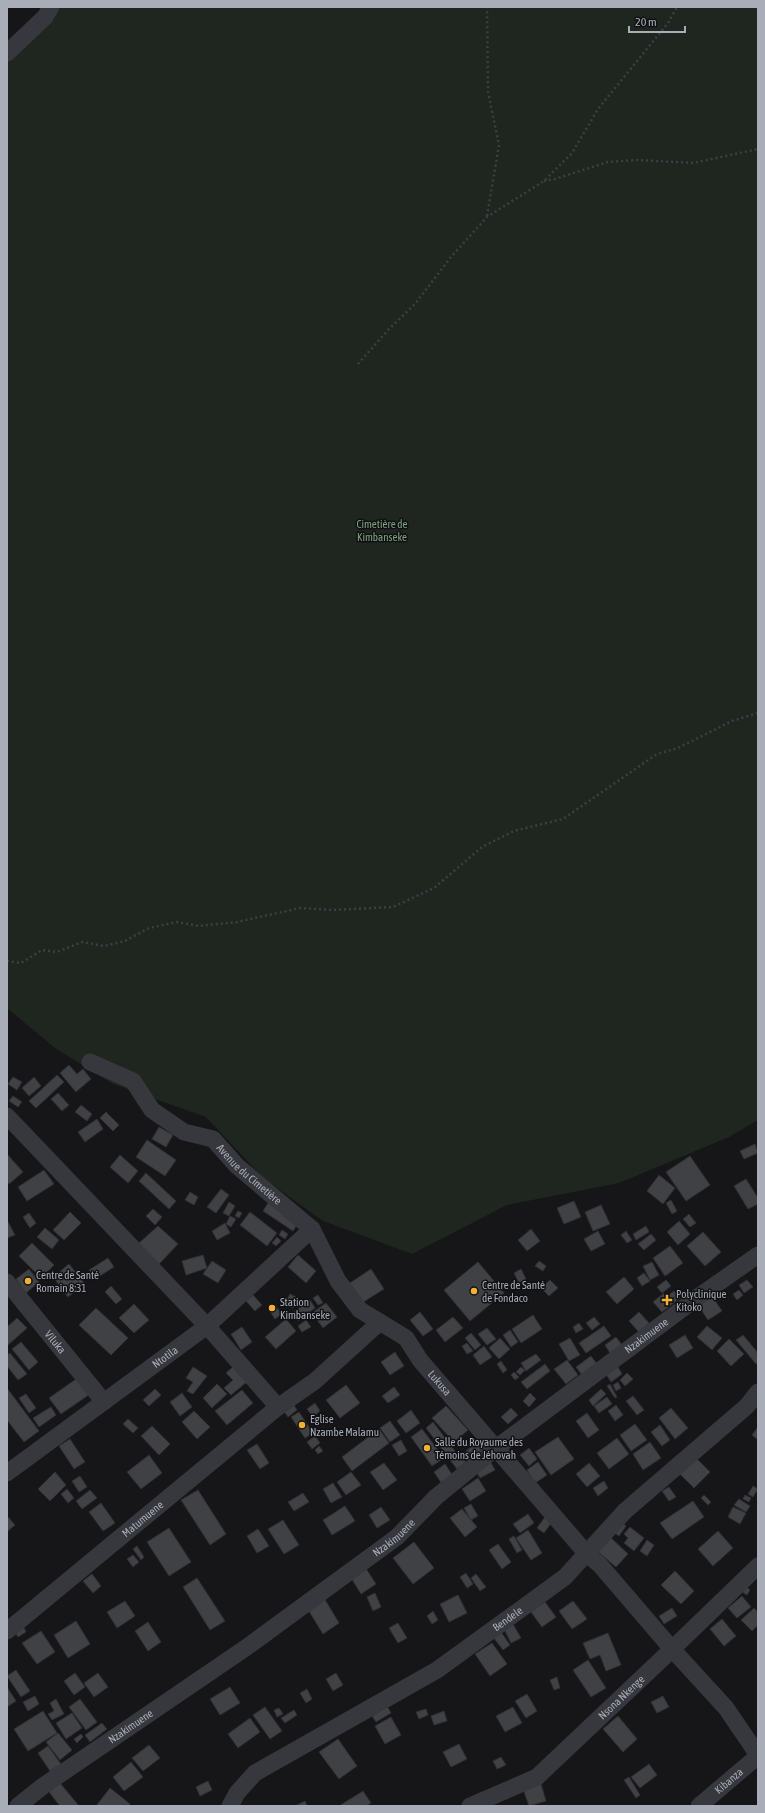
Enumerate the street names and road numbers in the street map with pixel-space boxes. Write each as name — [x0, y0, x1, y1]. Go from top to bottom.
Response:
street label: Avenue du Cimetière — [214, 1142, 284, 1207]
street label: Nzakimuene — [622, 1315, 671, 1356]
street label: Viluka — [43, 1328, 68, 1356]
street label: Ntotila — [150, 1344, 180, 1370]
street label: Lukusa — [426, 1368, 454, 1398]
street label: Matumuene — [120, 1498, 166, 1539]
street label: Nzakimuene — [370, 1517, 417, 1559]
street label: Bendele — [490, 1604, 525, 1633]
street label: Nsona Nkenge — [596, 1673, 647, 1722]
street label: Nzakimuene — [106, 1707, 155, 1746]
street label: Kibanza — [712, 1766, 745, 1796]

